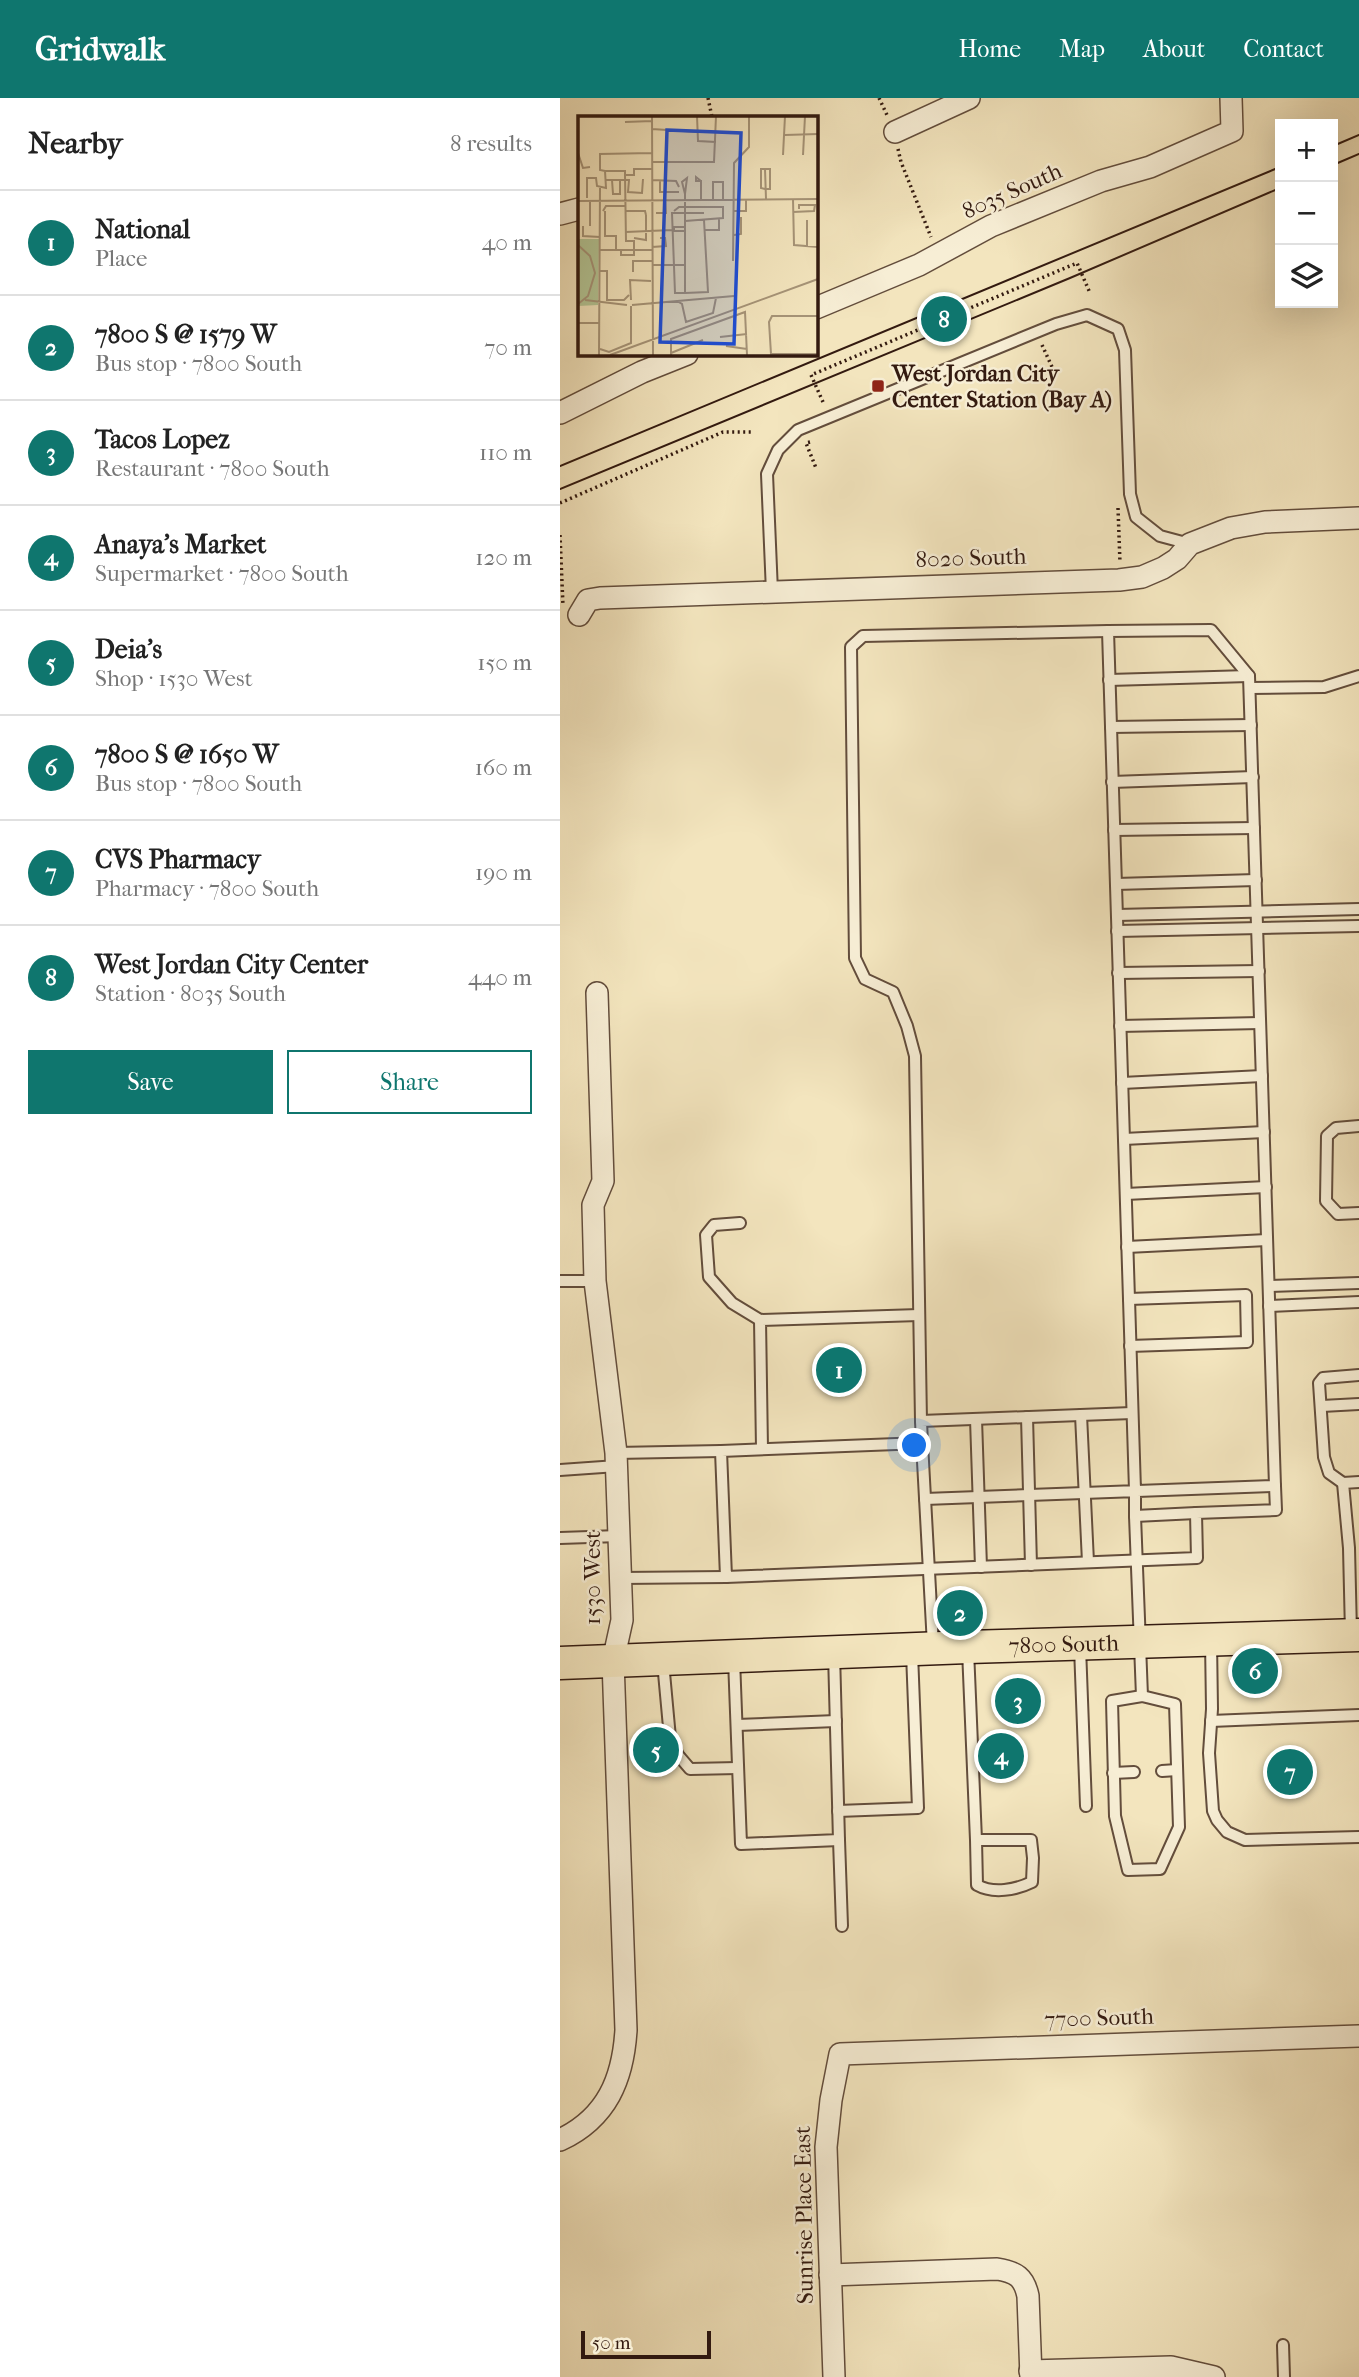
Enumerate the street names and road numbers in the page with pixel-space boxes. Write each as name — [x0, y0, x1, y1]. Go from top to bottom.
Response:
street label: 8035 South — [958, 157, 1066, 225]
street label: 8020 South — [915, 543, 1027, 573]
street label: 1530 West — [579, 1531, 606, 1625]
street label: 7800 South — [1008, 1629, 1119, 1659]
street label: 7700 South — [1044, 2003, 1154, 2033]
street label: Sunrise Place East — [789, 2126, 819, 2304]

